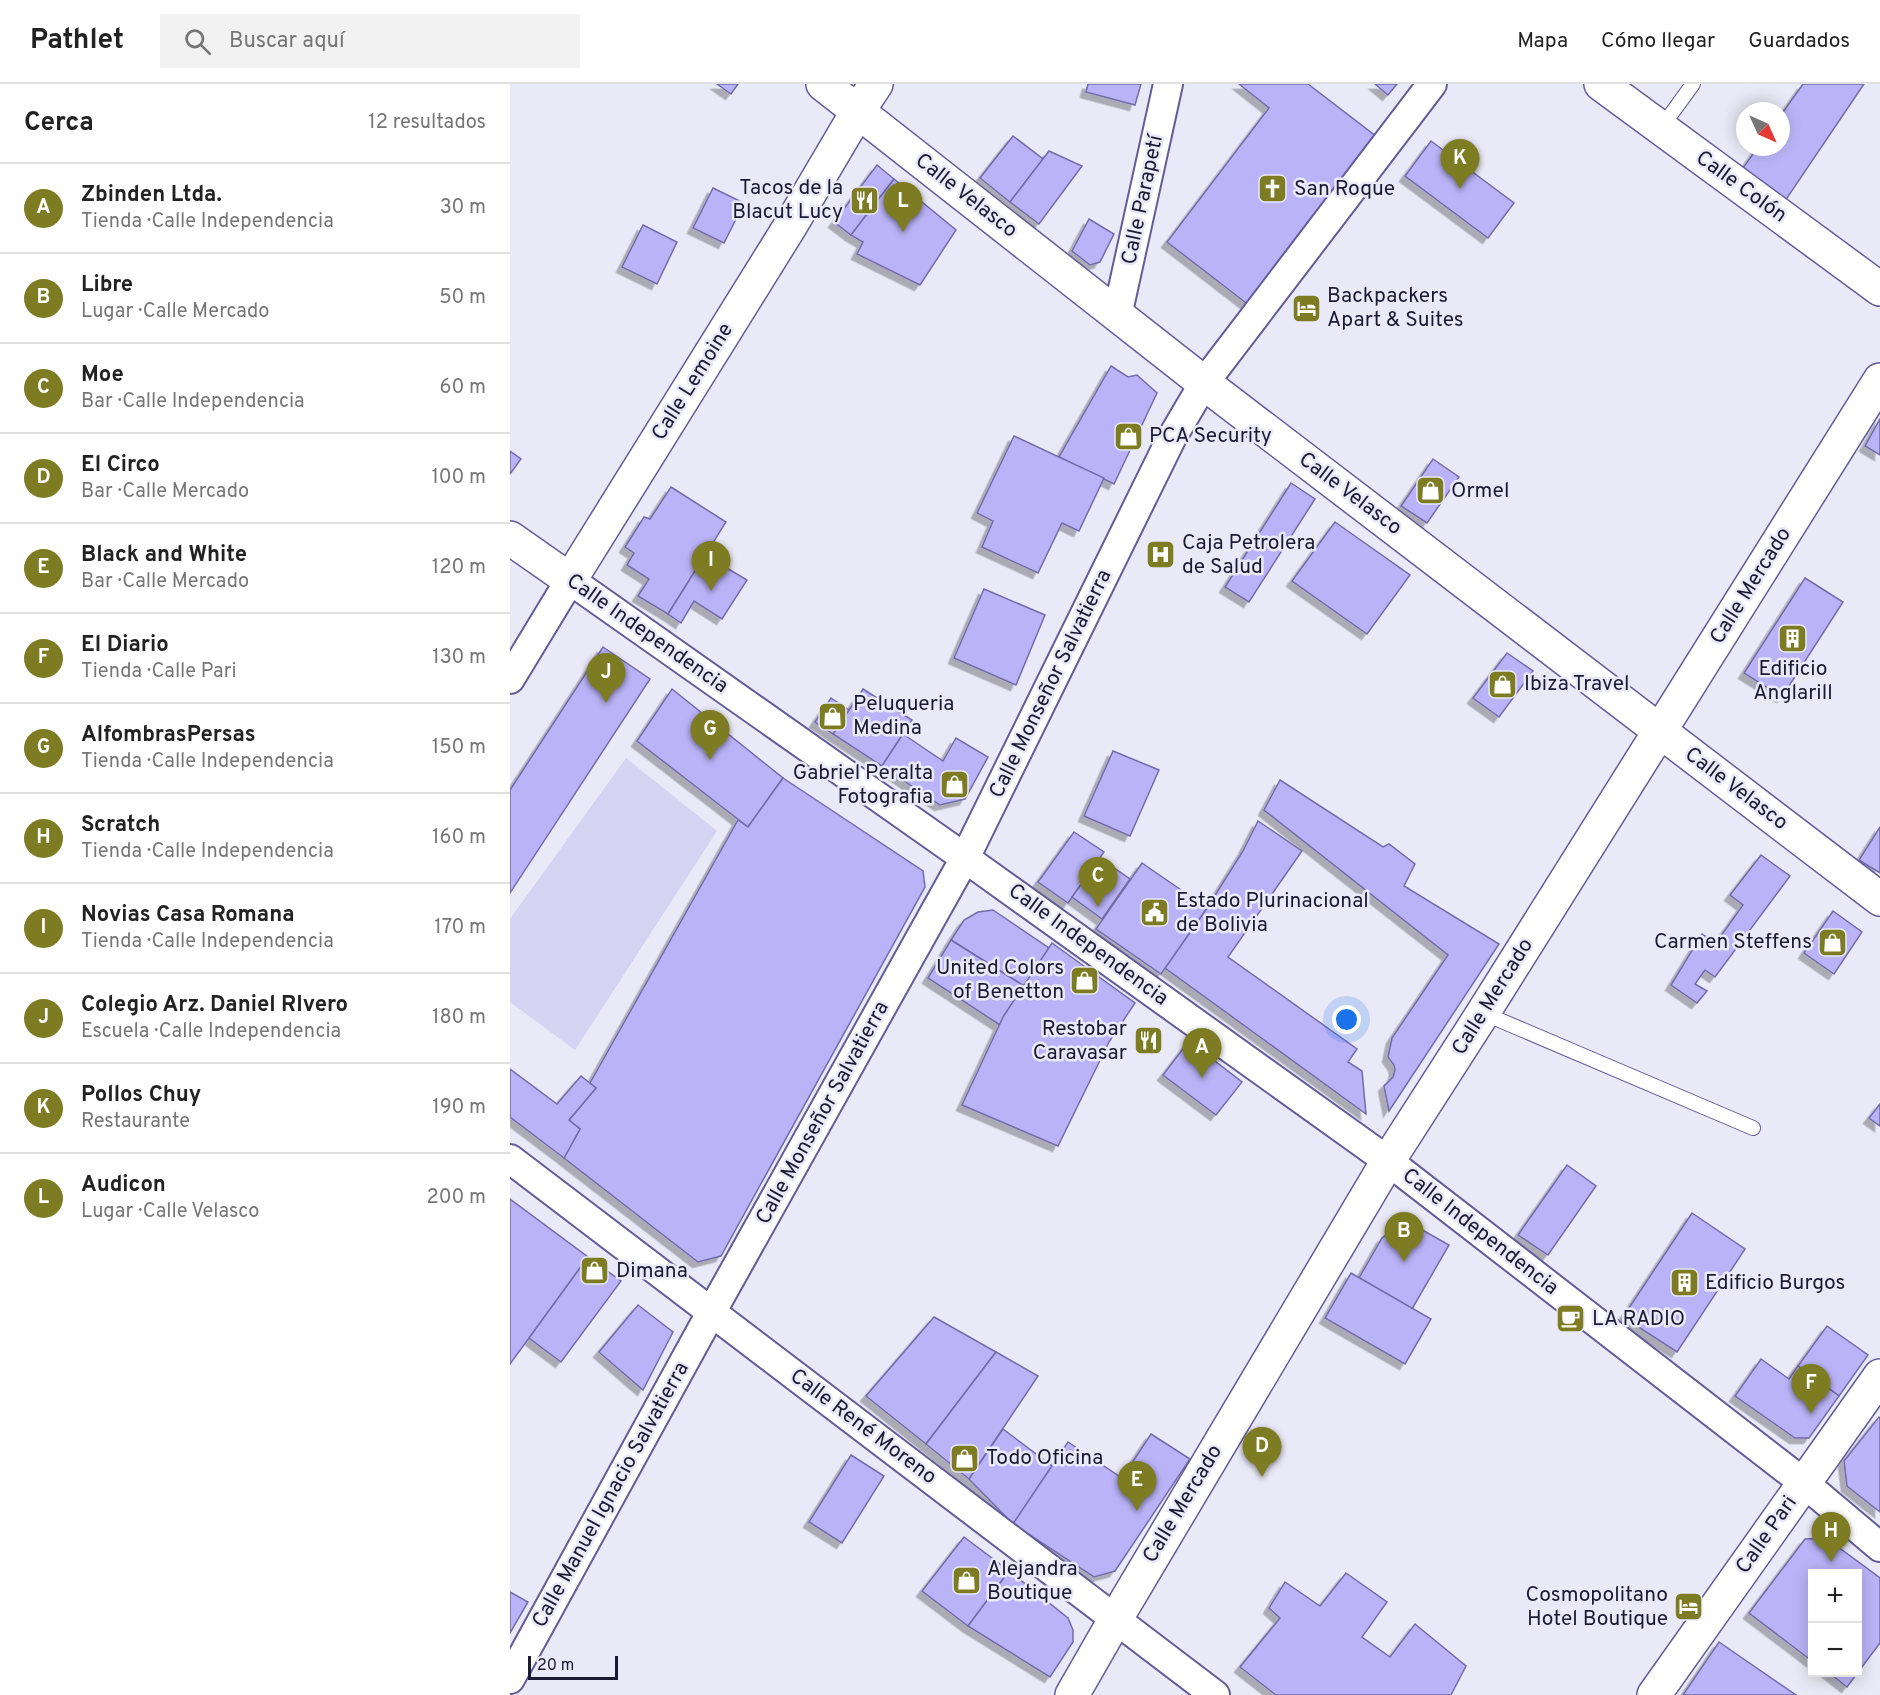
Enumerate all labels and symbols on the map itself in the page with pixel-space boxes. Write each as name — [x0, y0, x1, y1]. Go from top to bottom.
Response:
north arrow — [1736, 102, 1790, 156]
street label: Calle Parapetí — [1116, 131, 1170, 267]
pin: K — [1440, 140, 1480, 189]
street label: Calle Colón — [1690, 145, 1792, 229]
street label: Calle Velasco — [909, 148, 1023, 244]
church icon: San Roque — [1257, 173, 1289, 205]
place label: Tacos de la Blacut Lucy — [732, 175, 843, 226]
place label: San Roque — [1294, 176, 1395, 203]
pin: L — [884, 182, 922, 232]
restaurant icon: Tacos de la Blacut Lucy — [848, 184, 880, 216]
place label: Backpackers Apart & Suites — [1327, 283, 1464, 334]
hotel icon: Backpackers Apart & Suites — [1290, 292, 1322, 324]
street label: Calle Lemoine — [646, 318, 740, 446]
shop icon: PCA Security — [1112, 420, 1144, 452]
place label: PCA Security — [1149, 423, 1272, 450]
street label: Calle Velasco — [1293, 446, 1407, 542]
shop icon: Ormel — [1414, 475, 1446, 507]
place label: Ormel — [1451, 478, 1509, 505]
street label: Calle Mercado — [1704, 522, 1798, 650]
place label: Caja Petrolera de Salud — [1182, 530, 1315, 581]
hospital icon: Caja Petrolera de Salud — [1145, 539, 1177, 571]
pin: I — [692, 542, 730, 591]
street label: Calle Monseñor Salvatierra — [984, 565, 1118, 803]
street label: Calle Independencia — [561, 568, 733, 700]
building icon: Edificio Anglarill — [1777, 622, 1809, 654]
pin: J — [586, 654, 626, 703]
place label: Edificio Anglarill — [1753, 656, 1833, 707]
shop icon: Ibiza Travel — [1487, 668, 1519, 700]
place label: Ibiza Travel — [1524, 671, 1629, 698]
place label: Peluqueria Medina — [853, 691, 954, 742]
shop icon: Peluqueria Medina — [816, 700, 848, 732]
pin: G — [690, 710, 730, 760]
street label: Calle Velasco — [1679, 741, 1793, 837]
place label: Gabriel Peralta Fotografia — [793, 760, 933, 811]
shop icon: Gabriel Peralta Fotografia — [938, 769, 970, 801]
pin: C — [1078, 858, 1118, 907]
street label: Calle Independencia — [1003, 878, 1173, 1012]
place label: Estado Plurinacional de Bolivia — [1176, 888, 1369, 939]
public building icon: Estado Plurinacional de Bolivia — [1139, 897, 1171, 929]
shop icon: Carmen Steffens — [1817, 926, 1849, 958]
place label: Carmen Steffens — [1654, 929, 1812, 956]
street label: Calle Mercado — [1446, 933, 1540, 1061]
place label: United Colors of Benetton — [936, 955, 1064, 1006]
shop icon: United Colors of Benetton — [1069, 964, 1101, 996]
street label: Calle Monseñor Salvatierra — [750, 997, 896, 1229]
your location — [1332, 1005, 1361, 1034]
place label: Restobar Caravasar — [1033, 1016, 1127, 1067]
restaurant icon: Restobar Caravasar — [1132, 1025, 1164, 1057]
pin: A — [1182, 1028, 1222, 1078]
street label: Calle Independencia — [1396, 1162, 1564, 1302]
pin: B — [1384, 1212, 1424, 1262]
shop icon: Dimana — [579, 1255, 611, 1287]
place label: Dimana — [616, 1258, 688, 1285]
building icon: Edificio Burgos — [1668, 1267, 1700, 1299]
place label: Edificio Burgos — [1705, 1270, 1845, 1297]
cafe icon: LA RADIO — [1555, 1303, 1587, 1335]
place label: LA RADIO — [1592, 1306, 1685, 1333]
street label: Calle Manuel Ignacio Salvatierra — [527, 1357, 695, 1633]
street label: Calle René Moreno — [784, 1363, 942, 1491]
pin: F — [1792, 1364, 1830, 1414]
pin: D — [1242, 1428, 1281, 1477]
street label: Calle Mercado — [1137, 1440, 1229, 1568]
shop icon: Todo Oficina — [949, 1442, 981, 1474]
place label: Todo Oficina — [986, 1445, 1103, 1472]
pin: E — [1118, 1462, 1156, 1511]
street label: Calle Pari — [1730, 1491, 1804, 1579]
pin: H — [1812, 1512, 1850, 1562]
place label: Alejandra Boutique — [987, 1556, 1077, 1607]
shop icon: Alejandra Boutique — [950, 1565, 982, 1597]
place label: Cosmopolitano Hotel Boutique — [1526, 1582, 1668, 1633]
hotel icon: Cosmopolitano Hotel Boutique — [1673, 1591, 1705, 1623]
scale bar — [528, 1653, 618, 1680]

